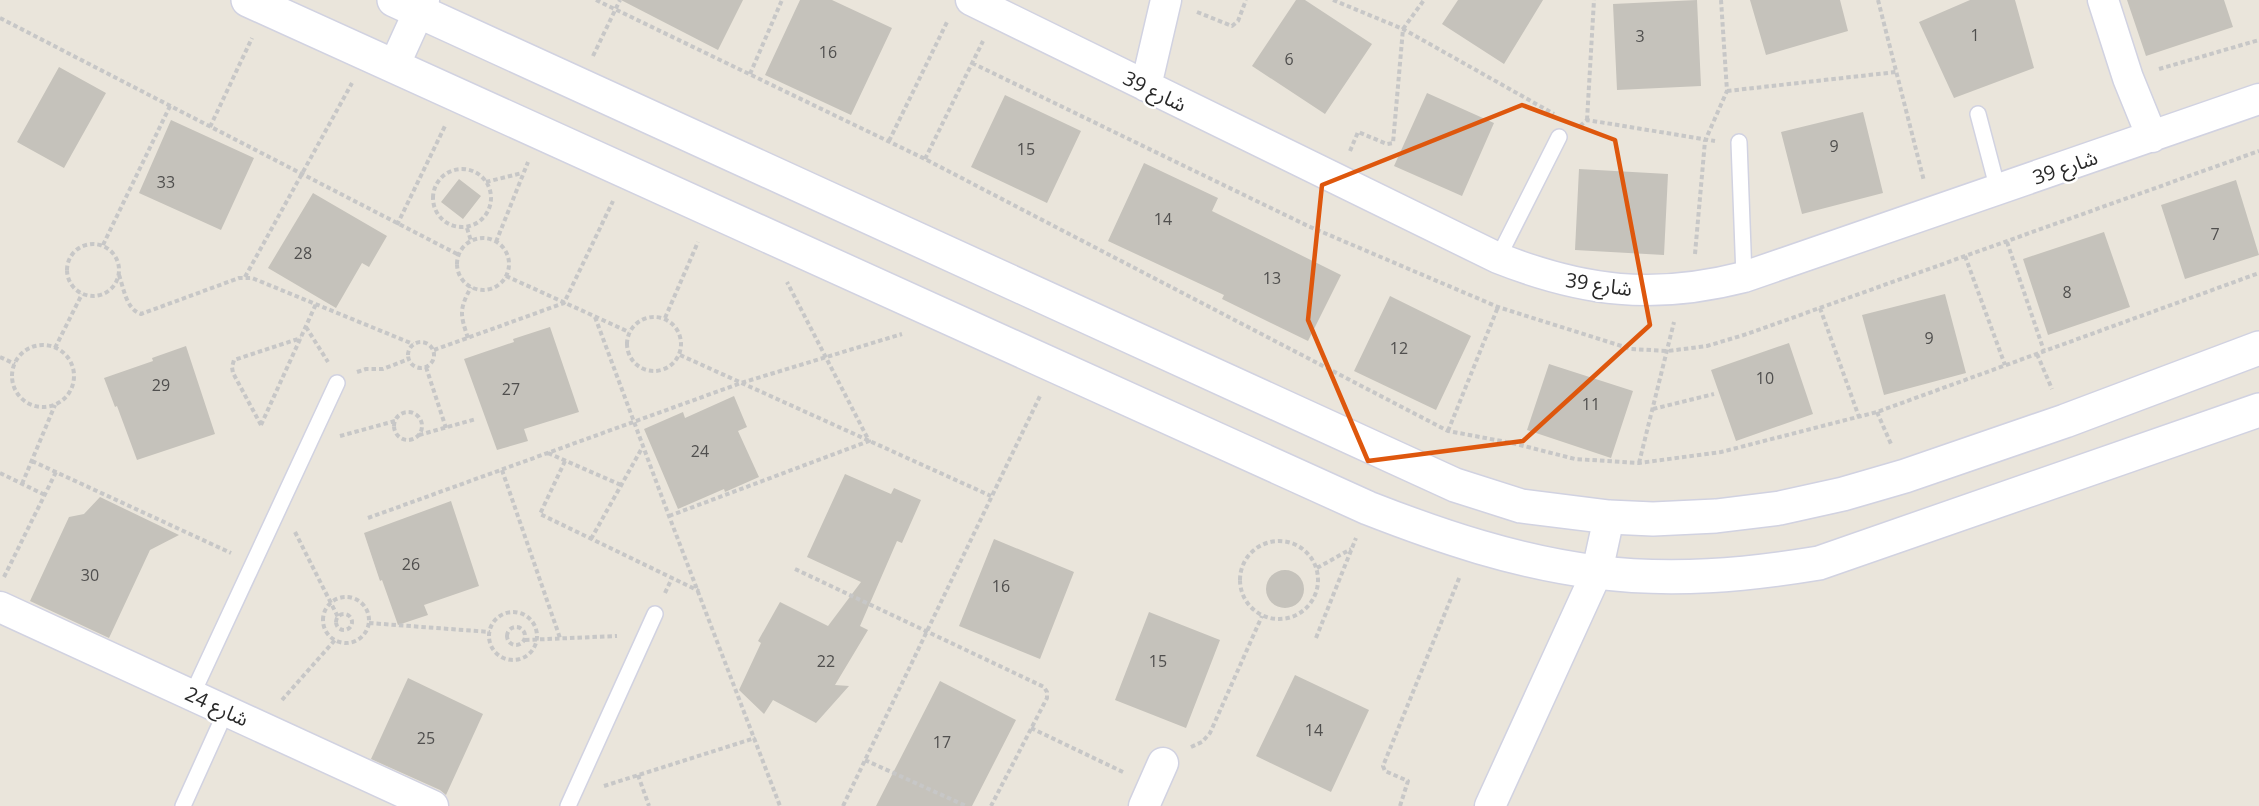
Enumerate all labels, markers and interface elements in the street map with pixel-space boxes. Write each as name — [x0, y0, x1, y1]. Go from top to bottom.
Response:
house number: 1 — [1970, 24, 1980, 46]
house number: 3 — [1635, 25, 1645, 47]
house number: 16 — [819, 41, 837, 63]
house number: 6 — [1284, 48, 1294, 70]
street label: شارع 39 — [1118, 64, 1191, 120]
house number: 9 — [1829, 135, 1839, 157]
house number: 15 — [1017, 138, 1035, 160]
street label: شارع 39 — [2029, 143, 2102, 193]
house number: 33 — [157, 171, 175, 193]
house number: 14 — [1154, 208, 1172, 230]
house number: 7 — [2210, 223, 2220, 245]
house number: 28 — [294, 242, 312, 264]
street label: شارع 39 — [1564, 266, 1634, 304]
house number: 13 — [1263, 267, 1281, 289]
house number: 8 — [2062, 281, 2072, 303]
house number: 9 — [1924, 327, 1934, 349]
house number: 12 — [1390, 337, 1408, 359]
house number: 10 — [1756, 367, 1774, 389]
house number: 29 — [152, 374, 170, 396]
house number: 27 — [502, 378, 520, 400]
house number: 11 — [1582, 393, 1600, 415]
house number: 24 — [691, 440, 709, 462]
house number: 26 — [402, 553, 420, 575]
house number: 30 — [81, 564, 99, 586]
house number: 16 — [992, 575, 1010, 597]
house number: 22 — [817, 650, 835, 672]
house number: 15 — [1149, 650, 1167, 672]
street label: شارع 24 — [180, 680, 253, 734]
house number: 14 — [1305, 719, 1323, 741]
house number: 25 — [417, 727, 435, 749]
house number: 17 — [933, 731, 951, 753]

